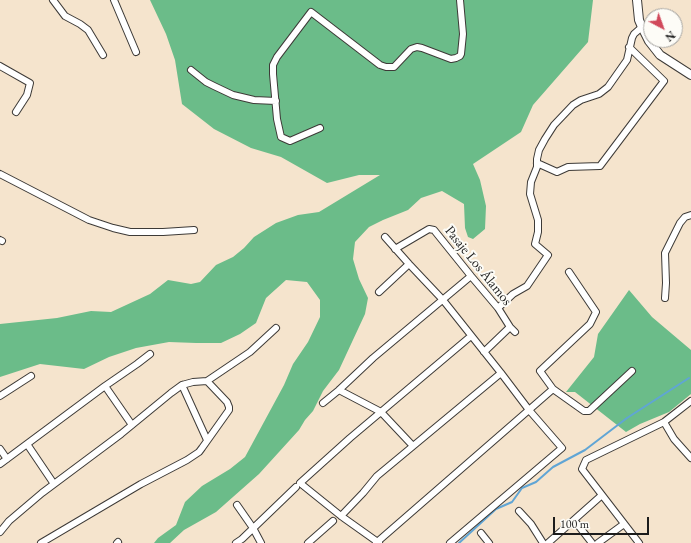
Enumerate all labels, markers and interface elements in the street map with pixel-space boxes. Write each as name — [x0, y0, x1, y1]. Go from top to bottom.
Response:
north arrow — [643, 8, 683, 48]
text: N — [662, 28, 678, 45]
street label: Pasaje Los Álamos — [441, 223, 515, 309]
scale bar — [555, 509, 651, 535]
text: 100 m — [560, 516, 589, 532]

